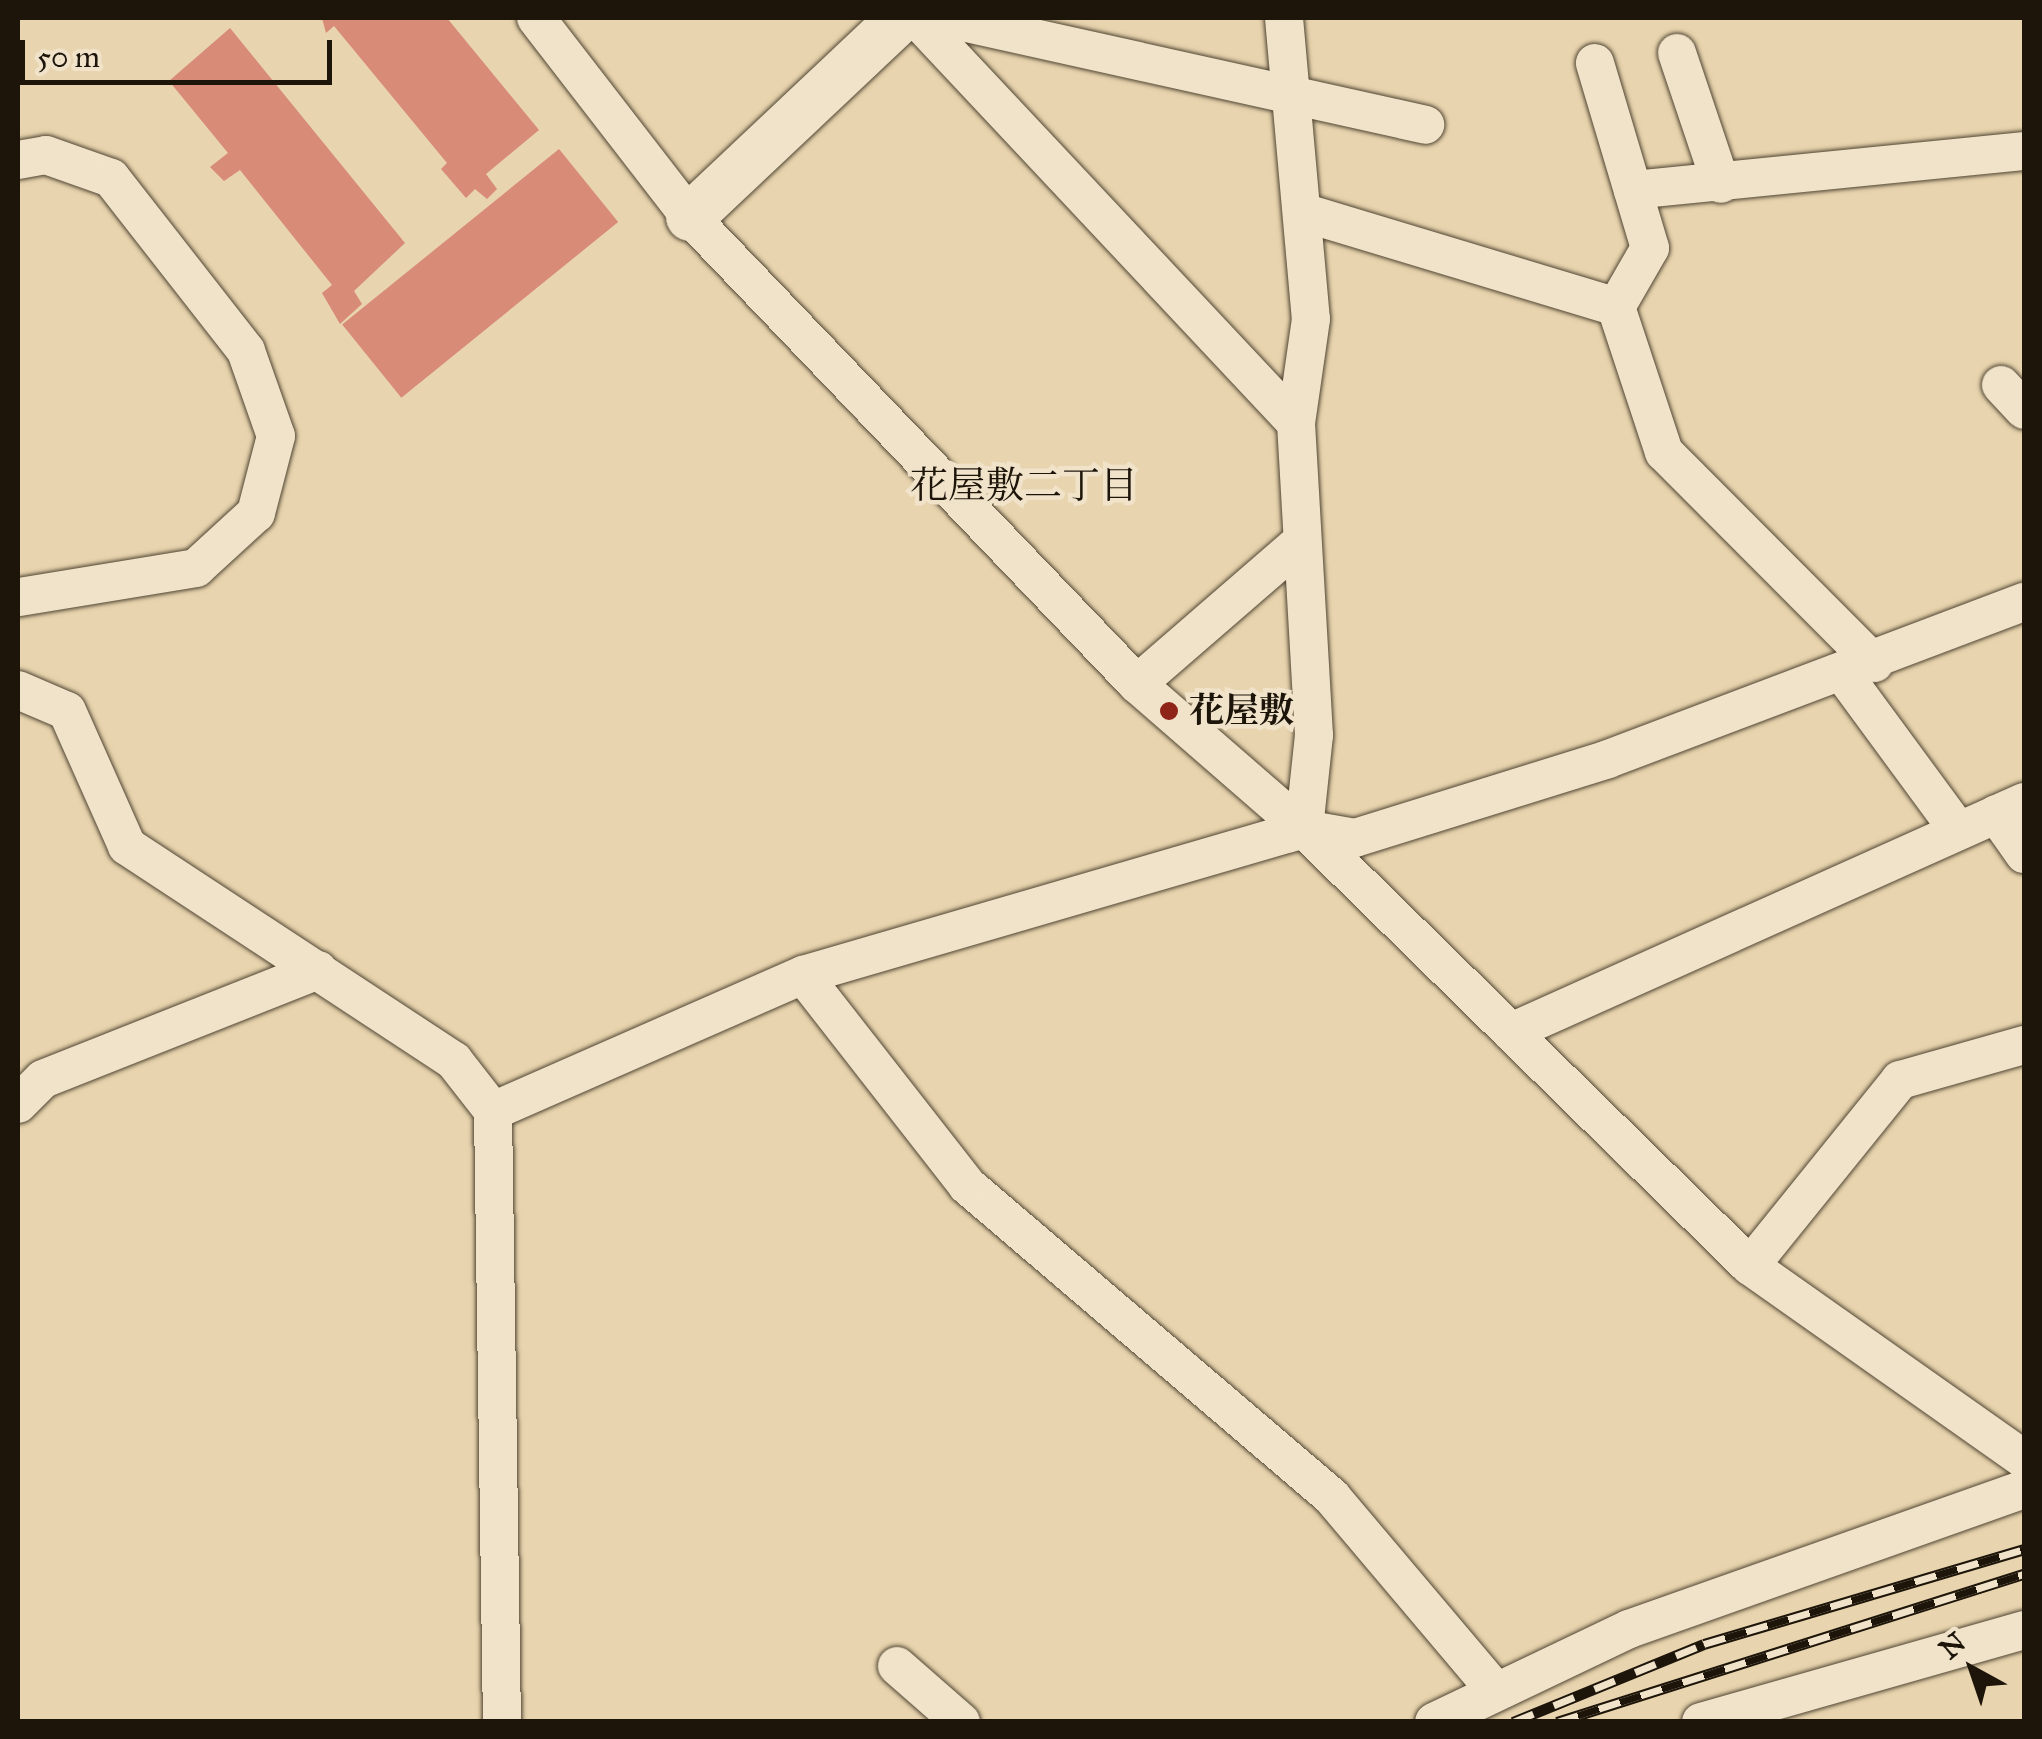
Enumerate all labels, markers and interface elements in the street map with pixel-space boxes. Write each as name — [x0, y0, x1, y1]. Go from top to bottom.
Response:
scale bar — [25, 20, 338, 82]
text: 50 m — [37, 39, 100, 75]
district label: 花屋敷二丁目 — [910, 463, 1138, 509]
place label: 花屋敷 — [1189, 690, 1294, 732]
marker: 花屋敷 — [1158, 700, 1180, 722]
north arrow — [1922, 1619, 2022, 1719]
text: N — [1932, 1625, 1973, 1667]

